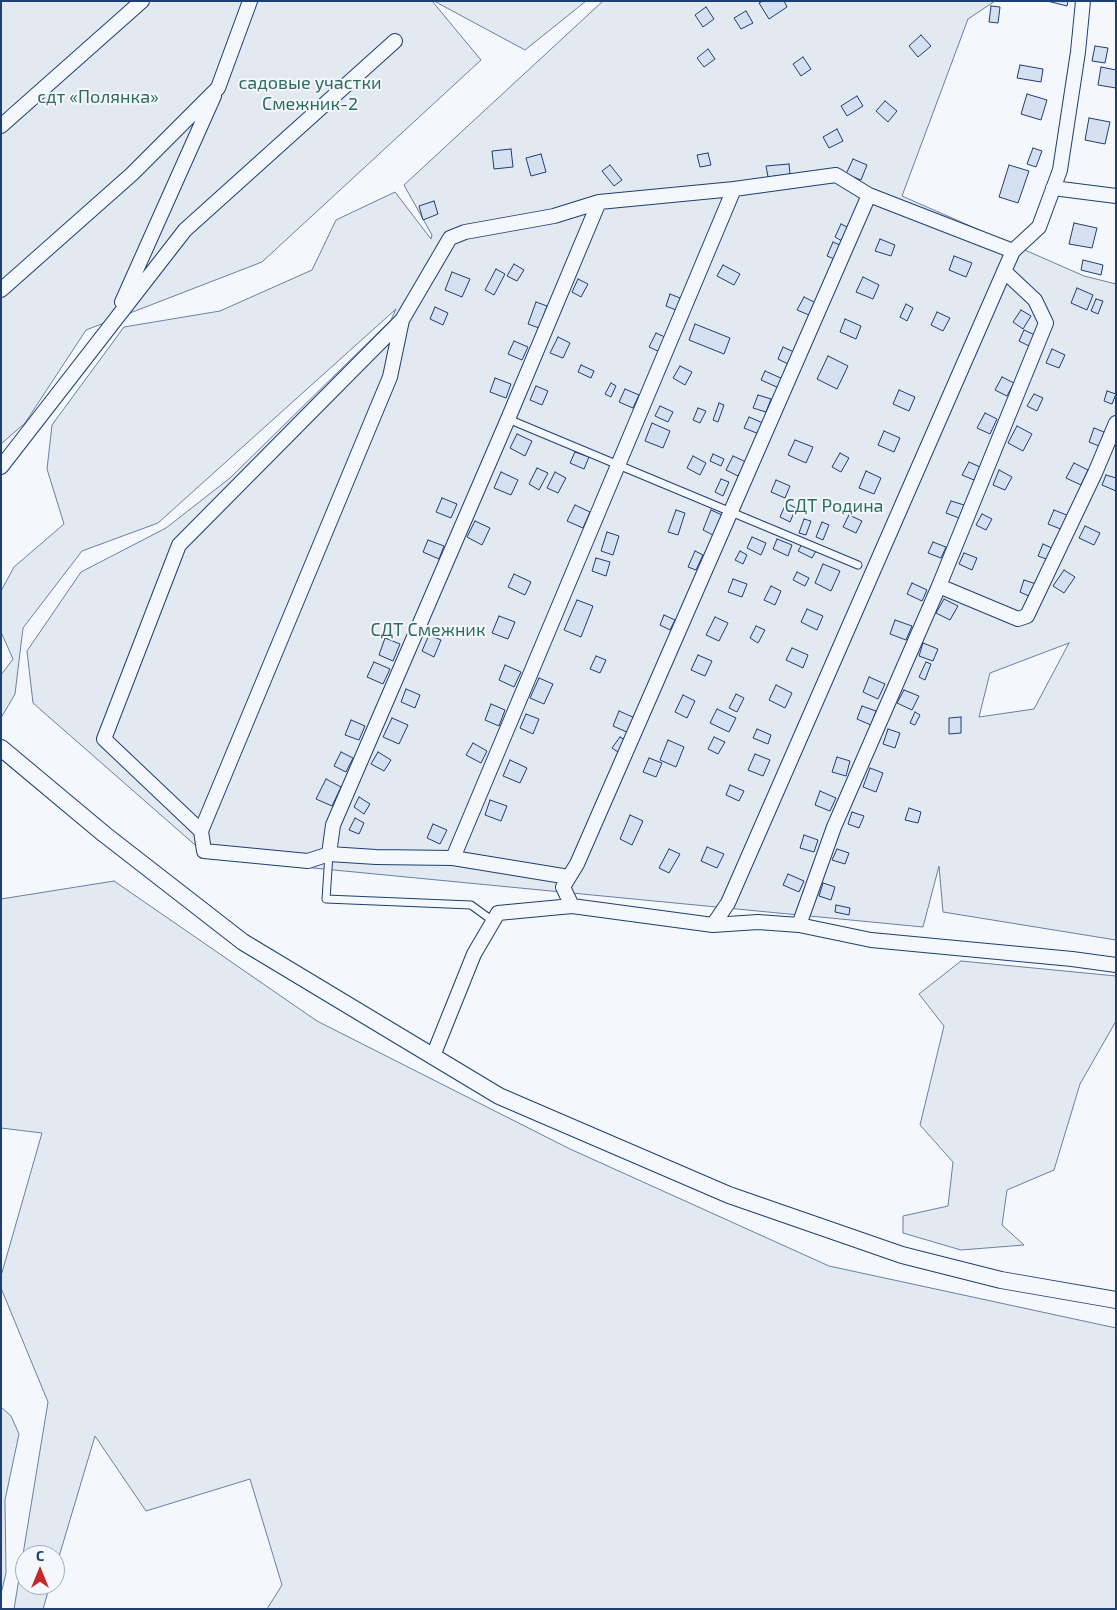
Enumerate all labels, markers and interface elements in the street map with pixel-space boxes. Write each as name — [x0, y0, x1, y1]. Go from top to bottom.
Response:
park label: садовые участки Смежник-2 — [238, 72, 382, 115]
park label: сдт «Полянка» — [37, 86, 159, 108]
park label: СДТ Родина — [784, 495, 884, 517]
park label: СДТ Смежник — [370, 619, 486, 641]
north arrow — [15, 1545, 65, 1595]
text: С — [36, 1547, 44, 1564]

